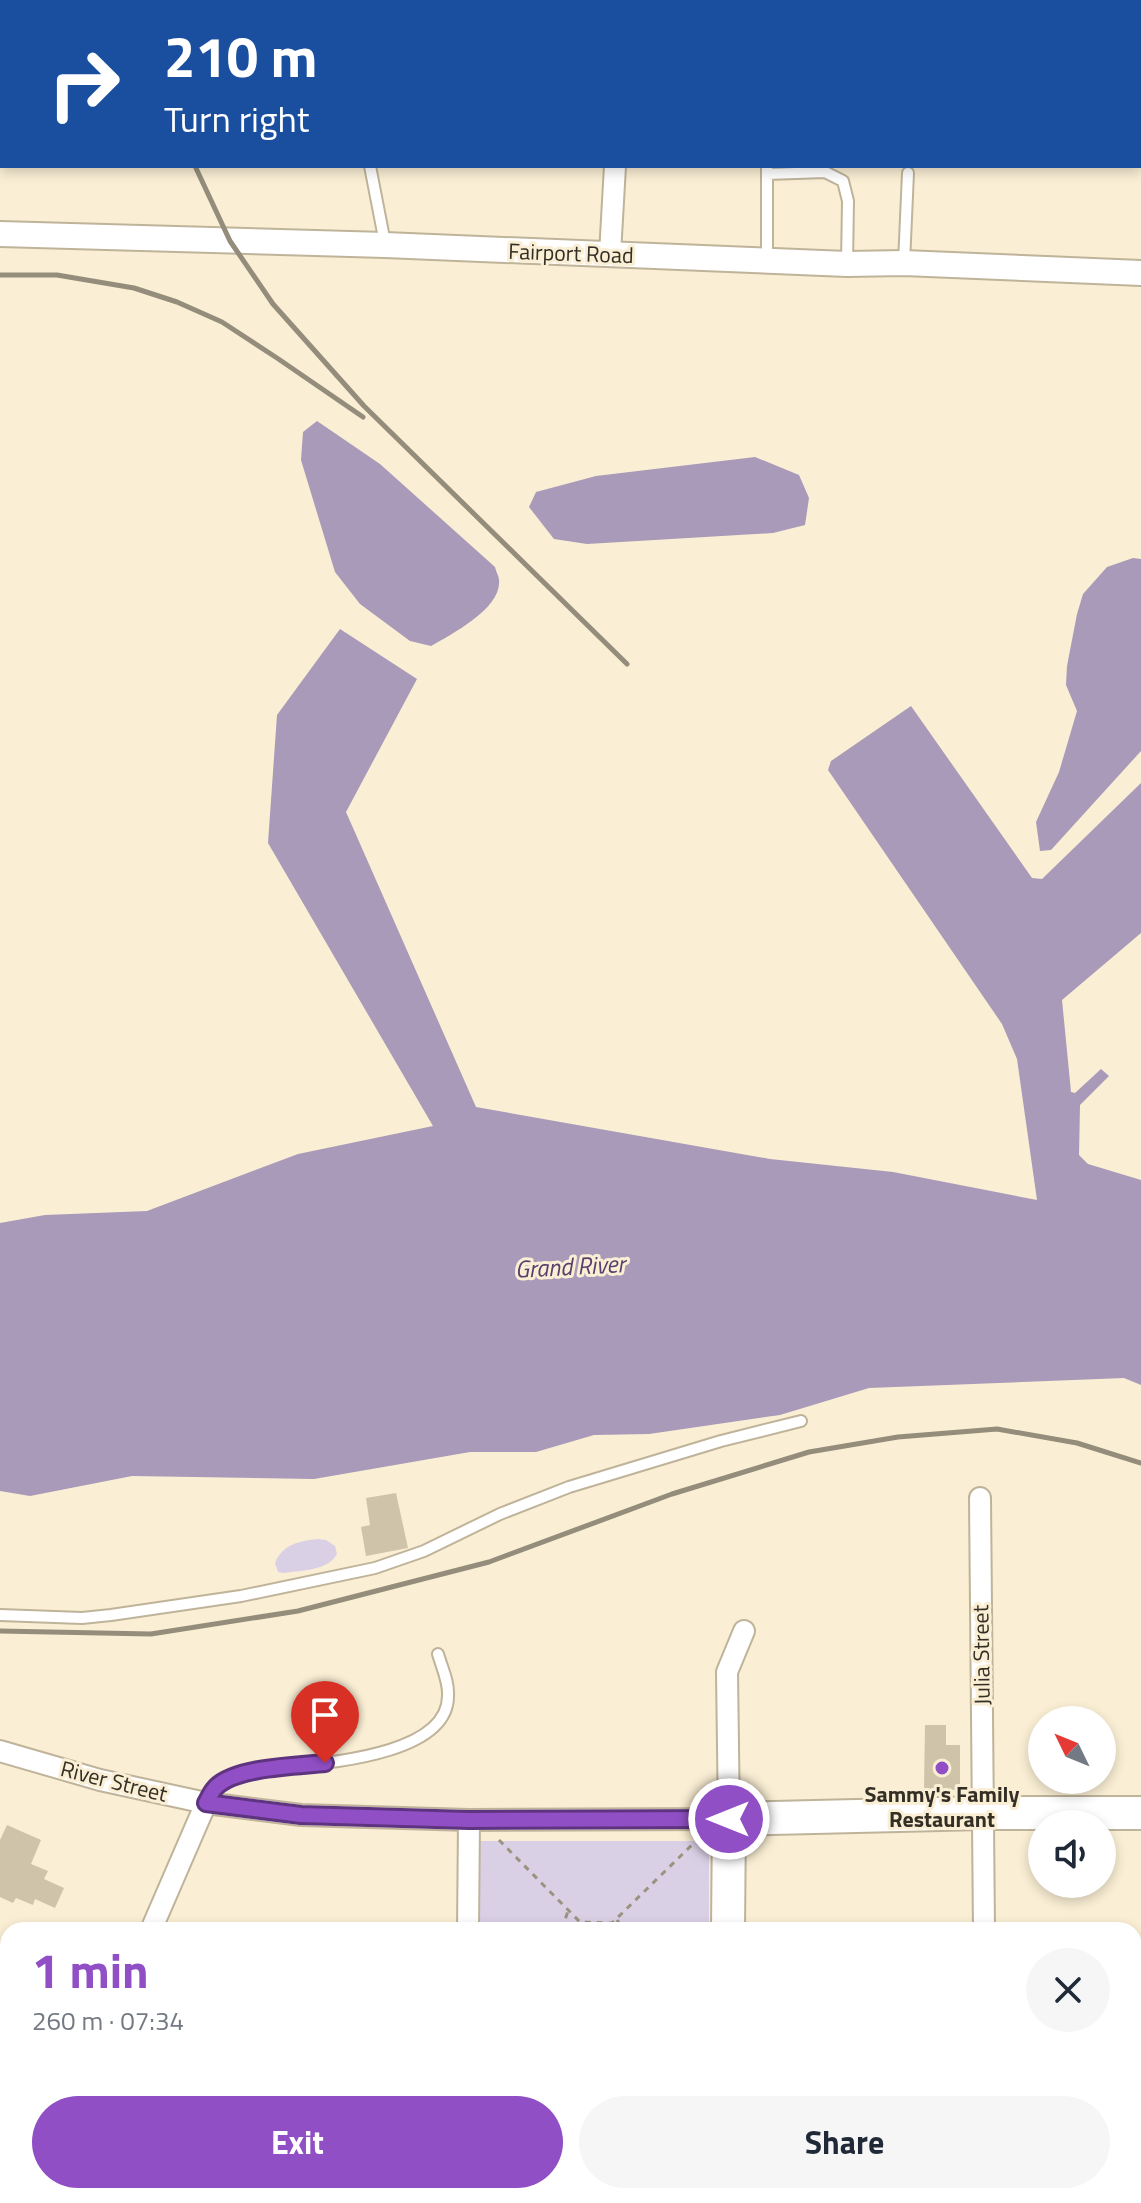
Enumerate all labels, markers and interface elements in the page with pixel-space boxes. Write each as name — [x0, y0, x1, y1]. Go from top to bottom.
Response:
text: 210 m — [164, 14, 317, 99]
icon: right — [32, 32, 136, 136]
text: Turn right — [164, 91, 309, 146]
street label: Fairport Road — [508, 234, 634, 272]
water label: Grand River — [514, 1245, 629, 1287]
street label: Julia Street — [963, 1604, 999, 1706]
pin — [291, 1681, 359, 1763]
icon: arrive — [303, 1693, 347, 1737]
north arrow — [1028, 1706, 1116, 1794]
map controls — [1028, 1706, 1116, 1898]
street label: River Street — [57, 1751, 171, 1811]
marker: Sammy's Family Restaurant — [933, 1759, 951, 1777]
position arrow — [687, 1777, 771, 1861]
place label: Sammy's Family Restaurant — [864, 1777, 1020, 1836]
button: sound — [1028, 1810, 1116, 1898]
text: 1 min — [32, 1934, 149, 2007]
button: close — [1026, 1948, 1110, 2032]
text: 260 m · 07:34 — [32, 2001, 184, 2040]
button: Exit — [32, 2096, 563, 2188]
button: Share — [579, 2096, 1110, 2188]

